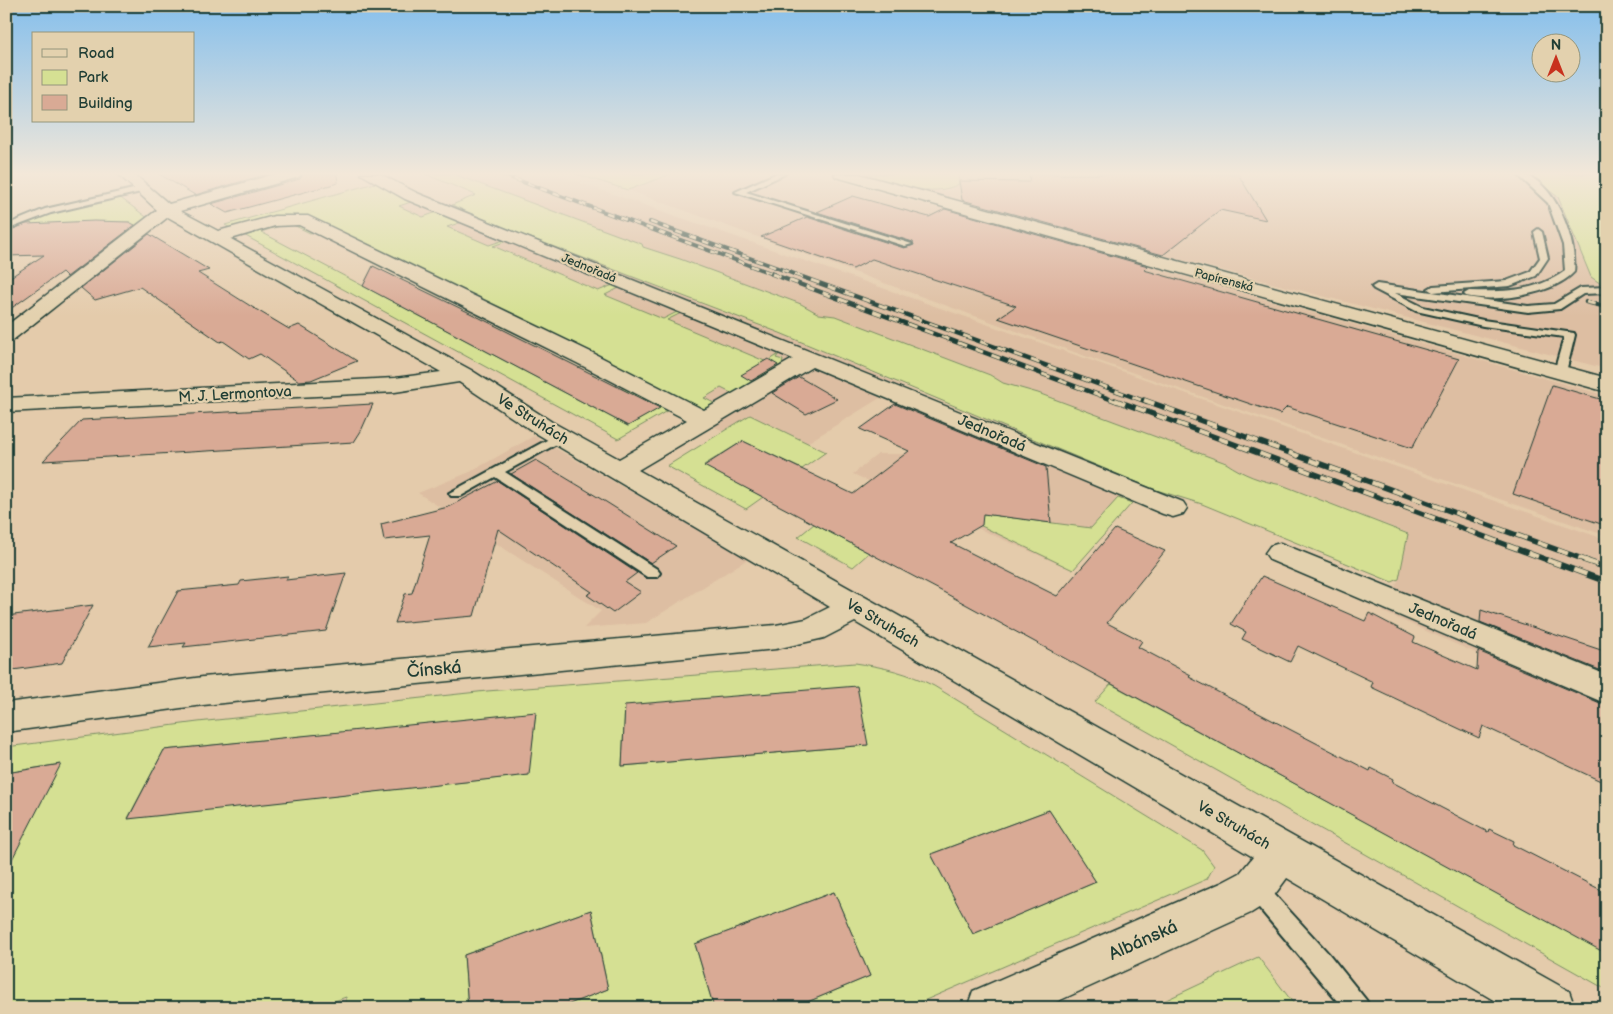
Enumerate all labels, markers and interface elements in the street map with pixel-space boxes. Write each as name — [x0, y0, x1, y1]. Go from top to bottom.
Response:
legend — [32, 32, 195, 122]
north arrow — [1530, 32, 1580, 82]
text: N — [1551, 37, 1561, 54]
text: Road — [78, 44, 114, 63]
text: Park — [78, 68, 109, 87]
text: Building — [78, 94, 133, 113]
street label: Jednořadá — [559, 251, 619, 286]
street label: Papírenská — [1193, 265, 1255, 296]
street label: M. J. Lermontova — [178, 382, 292, 407]
street label: Ve Struhách — [493, 390, 572, 449]
street label: Jednořadá — [955, 411, 1029, 456]
street label: Ve Struhách — [843, 595, 923, 652]
street label: Jednořadá — [1406, 599, 1480, 644]
street label: Čínská — [406, 655, 462, 682]
street label: Ve Struhách — [1194, 797, 1274, 854]
street label: Albánská — [1106, 916, 1181, 965]

